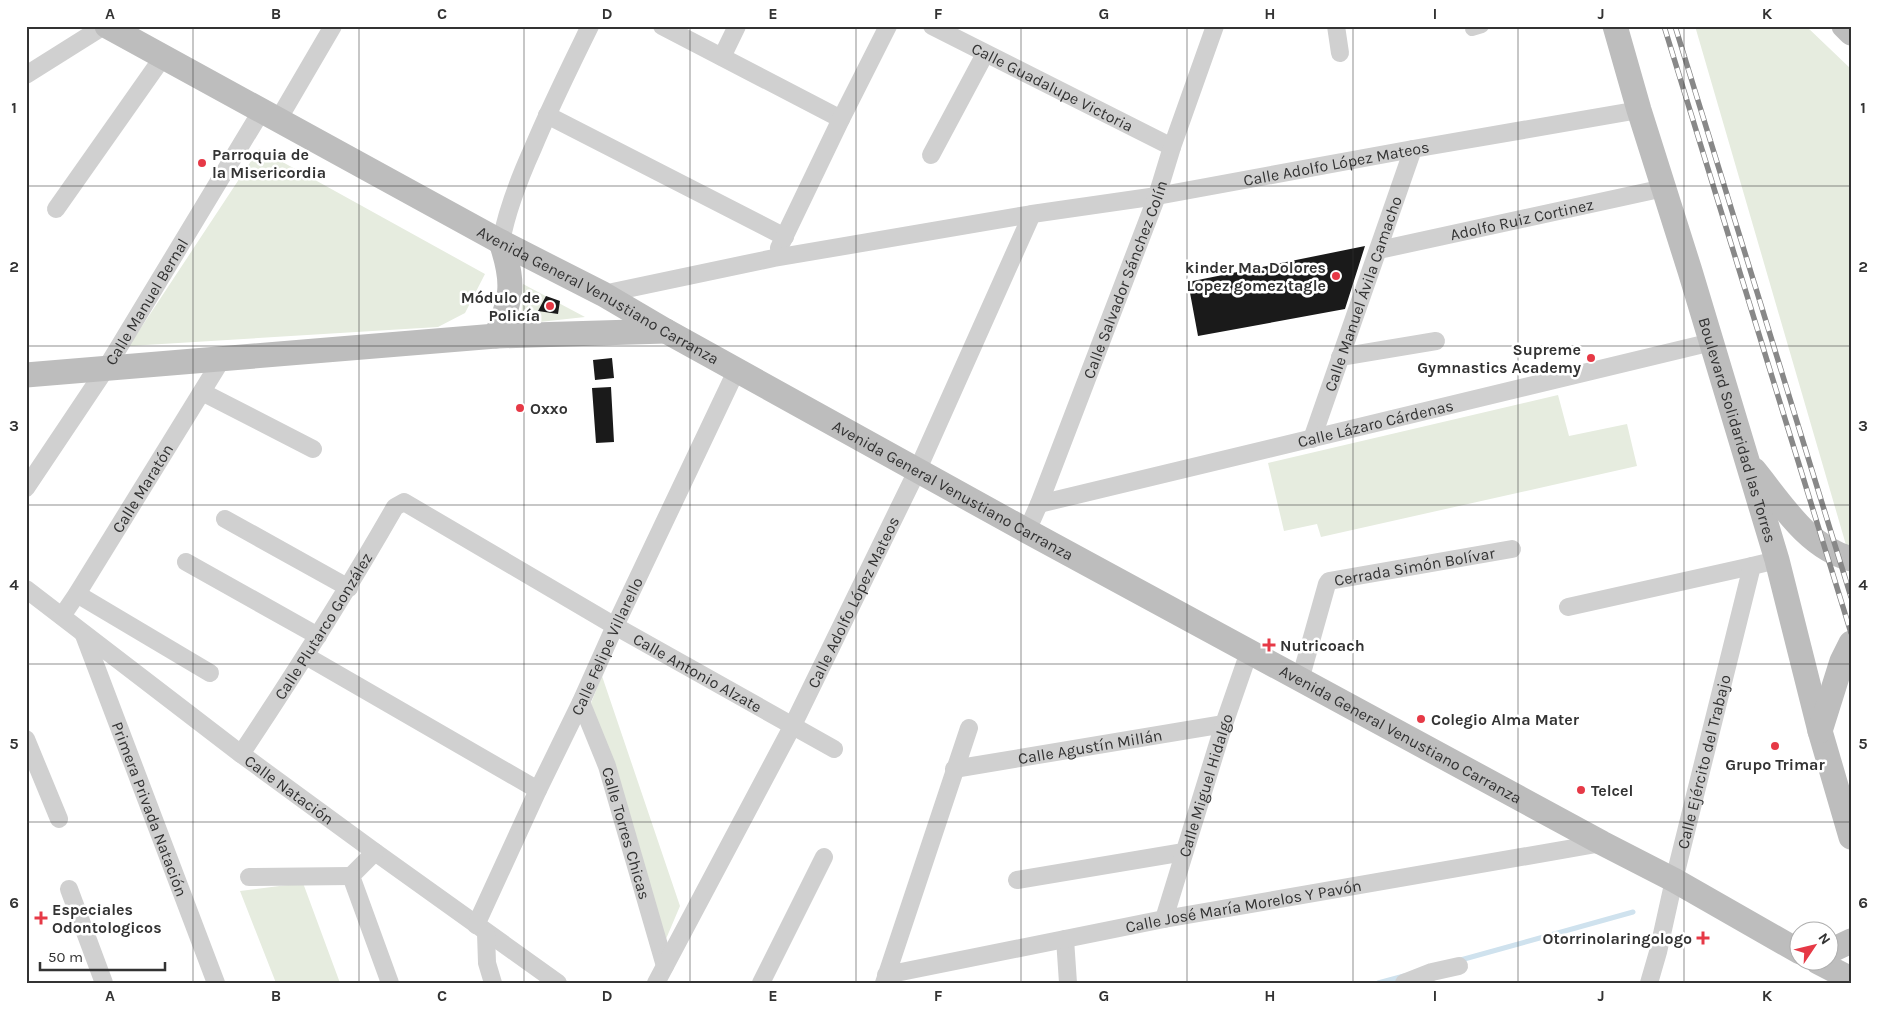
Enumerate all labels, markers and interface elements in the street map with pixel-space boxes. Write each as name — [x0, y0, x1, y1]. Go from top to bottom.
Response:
text: A — [105, 4, 115, 23]
text: B — [271, 4, 281, 23]
text: C — [437, 4, 447, 23]
text: D — [602, 4, 613, 23]
text: E — [768, 4, 778, 23]
text: F — [934, 4, 943, 23]
text: G — [1099, 4, 1109, 23]
text: H — [1264, 4, 1276, 23]
text: I — [1433, 4, 1437, 23]
text: J — [1597, 4, 1605, 23]
text: K — [1762, 4, 1773, 23]
street label: Calle Guadalupe Victoria — [969, 38, 1137, 135]
text: 1 — [11, 98, 17, 117]
text: 1 — [1860, 98, 1866, 117]
street label: Calle Adolfo López Mateos — [1242, 137, 1431, 189]
place label: Parroquia de la Misericordia — [212, 145, 326, 182]
marker: Parroquia de la Misericordia — [196, 157, 208, 169]
street label: Calle Salvador Sánchez Colín — [1079, 178, 1171, 381]
street label: Calle Manuel Ávila Camacho — [1320, 193, 1405, 394]
street label: Adolfo Ruiz Cortinez — [1448, 194, 1595, 244]
street label: Avenida General Venustiano Carranza — [474, 221, 722, 368]
street label: Calle Manuel Bernal — [101, 235, 192, 368]
text: 2 — [9, 257, 19, 276]
text: 2 — [1858, 257, 1868, 276]
place label: kinder Ma. Dolores Lopez gomez tagle — [1185, 258, 1326, 295]
marker: kinder Ma. Dolores Lopez gomez tagle — [1330, 270, 1342, 282]
place label: Módulo de Policía — [461, 288, 540, 325]
marker: Módulo de Policía — [544, 300, 556, 312]
street label: Boulevard Solidaridad las Torres — [1695, 315, 1781, 545]
place label: Supreme Gymnastics Academy — [1417, 340, 1581, 377]
marker: Supreme Gymnastics Academy — [1585, 352, 1597, 364]
street label: Calle Lázaro Cárdenas — [1296, 395, 1455, 451]
place label: Oxxo — [530, 399, 568, 418]
marker: Oxxo — [514, 402, 526, 414]
text: 3 — [9, 416, 19, 435]
street label: Avenida General Venustiano Carranza — [829, 416, 1077, 564]
text: 3 — [1858, 416, 1868, 435]
street label: Calle Maratón — [108, 440, 177, 536]
street label: Calle Adolfo López Mateos — [803, 513, 903, 691]
street label: Cerrada Simón Bolívar — [1333, 543, 1496, 589]
street label: Calle Plutarco González — [270, 549, 376, 703]
street label: Calle Felipe Villarello — [567, 574, 646, 718]
text: 4 — [9, 575, 19, 594]
text: 4 — [1858, 575, 1868, 594]
street label: Calle Antonio Alzate — [630, 629, 765, 716]
place label: Nutricoach — [1280, 636, 1365, 655]
marker: Nutricoach — [1262, 638, 1276, 652]
street label: Avenida General Venustiano Carranza — [1277, 661, 1525, 807]
street label: Calle Ejército del Trabajo — [1673, 673, 1734, 851]
place label: Colegio Alma Mater — [1431, 710, 1580, 729]
street label: Calle Miguel Hidalgo — [1174, 711, 1236, 859]
marker: Colegio Alma Mater — [1415, 713, 1427, 725]
street label: Primera Privada Natación — [108, 719, 192, 899]
street label: Calle Agustín Millán — [1017, 725, 1164, 768]
text: 5 — [9, 734, 19, 753]
text: 5 — [1858, 734, 1868, 753]
marker: Grupo Trimar — [1769, 740, 1781, 752]
street label: Calle Natación — [241, 751, 338, 828]
place label: Grupo Trimar — [1725, 755, 1825, 774]
street label: Calle Torres Chicas — [598, 765, 655, 902]
place label: Telcel — [1591, 781, 1633, 800]
marker: Telcel — [1575, 784, 1587, 796]
street label: Calle José María Morelos Y Pavón — [1124, 875, 1363, 936]
text: 6 — [9, 893, 19, 912]
text: 6 — [1858, 893, 1868, 912]
place label: Especiales Odontologicos — [52, 900, 162, 937]
marker: Especiales Odontologicos — [34, 911, 48, 925]
north arrow — [1790, 922, 1840, 972]
place label: Otorrinolaringologo — [1542, 929, 1692, 948]
text: N — [1814, 930, 1834, 948]
marker: Otorrinolaringologo — [1696, 931, 1710, 945]
scale bar — [40, 939, 165, 971]
text: 50 m — [48, 948, 83, 966]
text: A — [105, 986, 115, 1005]
text: B — [271, 986, 281, 1005]
text: C — [437, 986, 447, 1005]
text: D — [602, 986, 613, 1005]
text: E — [768, 986, 778, 1005]
text: F — [934, 986, 943, 1005]
text: G — [1099, 986, 1109, 1005]
text: H — [1264, 986, 1276, 1005]
text: I — [1433, 986, 1437, 1005]
text: J — [1597, 986, 1605, 1005]
text: K — [1762, 986, 1773, 1005]

